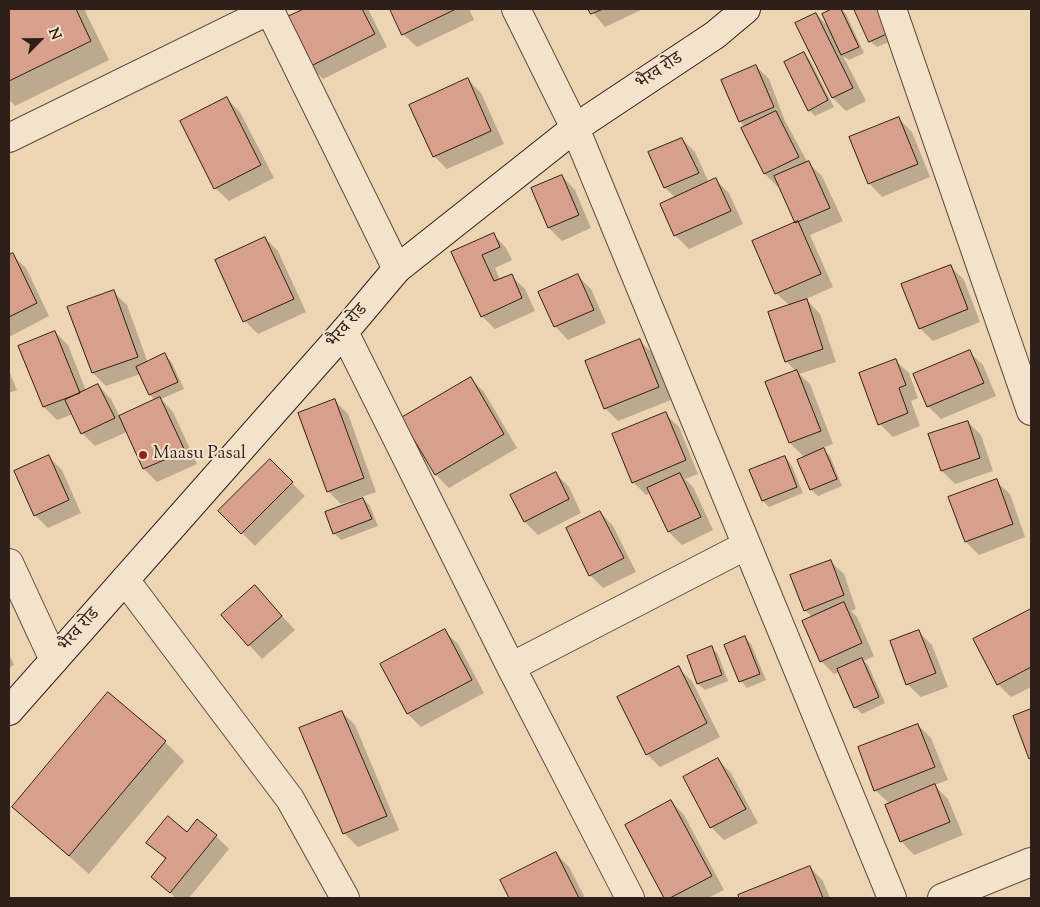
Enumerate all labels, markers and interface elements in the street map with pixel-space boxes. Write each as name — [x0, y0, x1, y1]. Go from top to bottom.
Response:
north arrow — [15, 15, 65, 65]
text: N — [42, 25, 65, 43]
street label: भैरव रोड — [632, 49, 688, 95]
street label: भैरव रोड — [323, 300, 373, 354]
place label: Maasu Pasal — [153, 444, 246, 466]
marker: Maasu Pasal — [137, 449, 149, 461]
street label: भैरव रोड — [55, 604, 105, 658]

